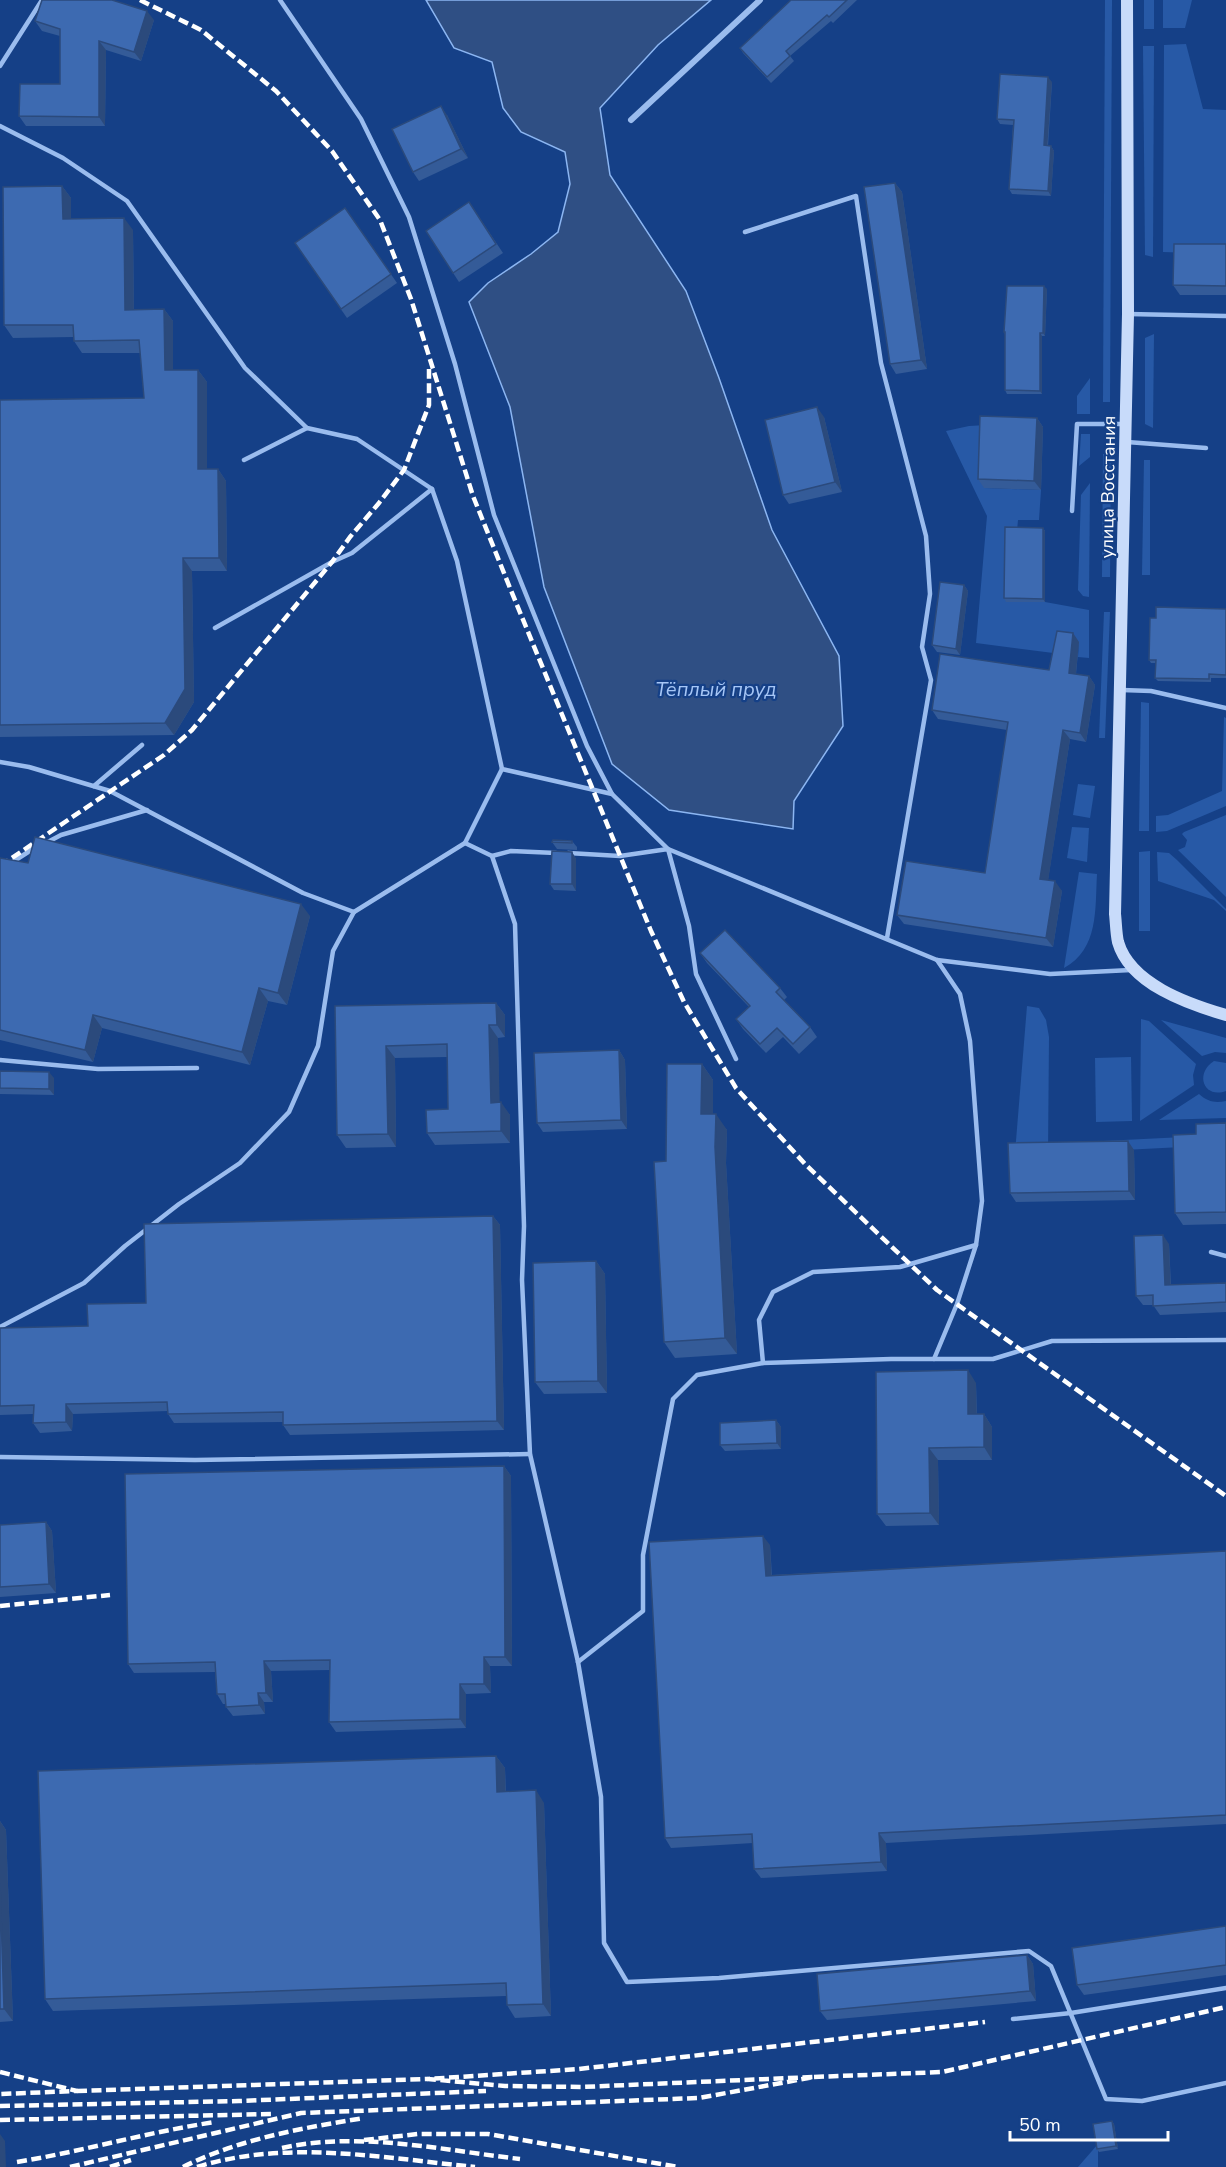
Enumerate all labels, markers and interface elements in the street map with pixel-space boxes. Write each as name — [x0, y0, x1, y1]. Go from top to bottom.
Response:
street label: улица Восстания — [1095, 415, 1121, 559]
water label: Тёплый пруд — [655, 676, 777, 703]
scale bar — [1010, 2104, 1168, 2142]
text: 50 m — [1019, 2113, 1061, 2137]

